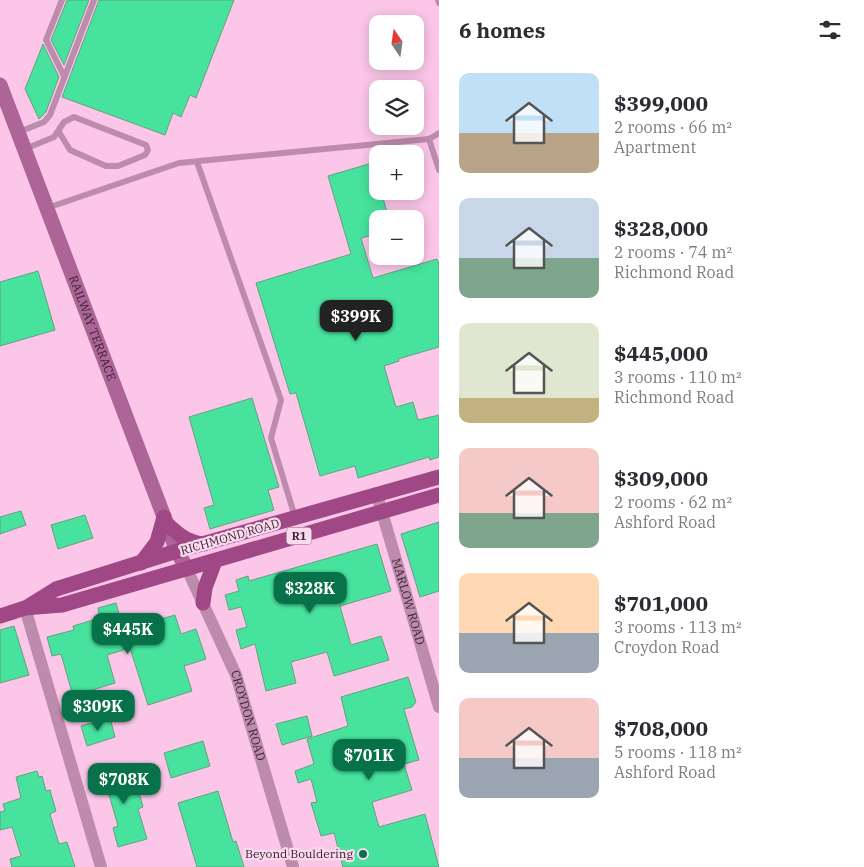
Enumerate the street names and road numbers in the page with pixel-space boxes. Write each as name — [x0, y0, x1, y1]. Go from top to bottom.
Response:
street label: RAILWAY TERRACE — [66, 273, 120, 383]
street label: RICHMOND ROAD — [179, 515, 281, 558]
road number: R1 — [286, 528, 312, 544]
street label: MARLOW ROAD — [389, 556, 428, 646]
street label: CROYDON ROAD — [228, 667, 269, 762]

